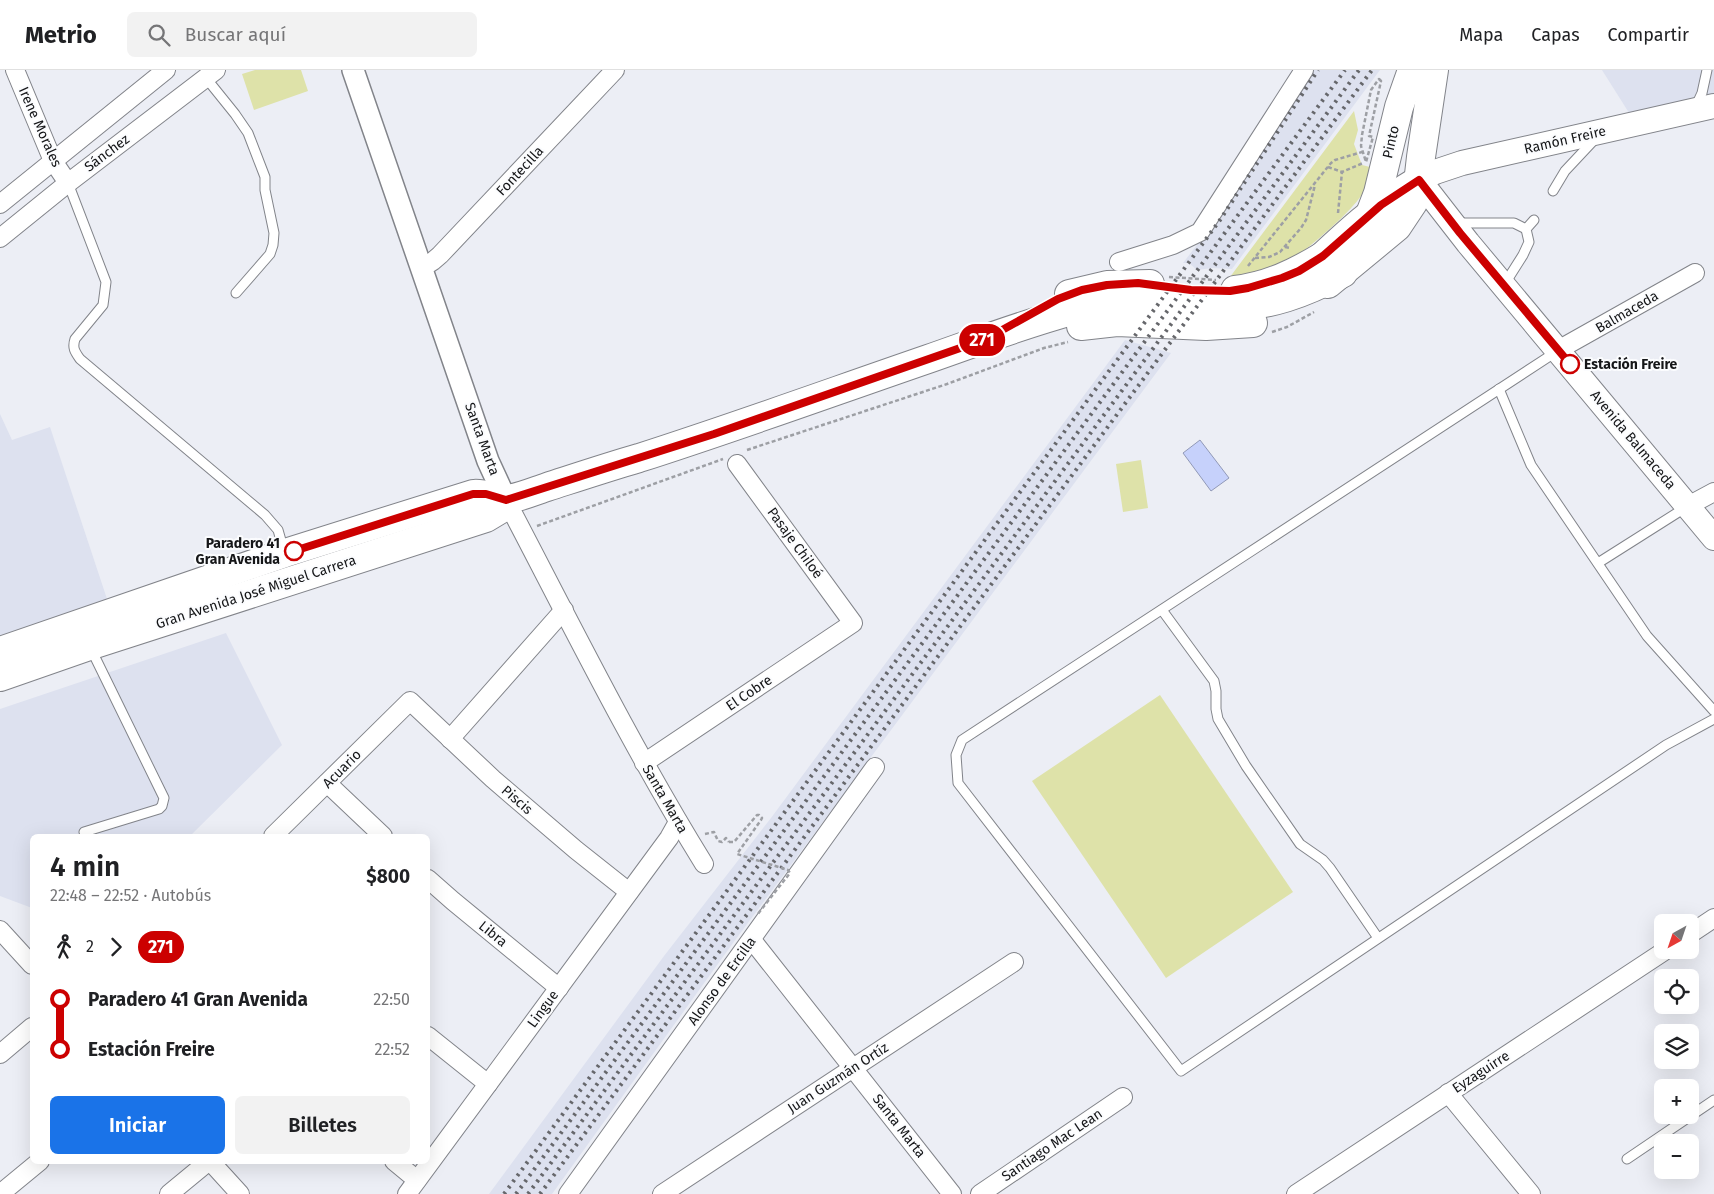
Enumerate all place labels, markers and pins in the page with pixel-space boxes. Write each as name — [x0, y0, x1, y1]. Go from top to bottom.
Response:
marker: Estación Freire — [1560, 354, 1580, 374]
place label: Estación Freire — [1584, 356, 1678, 373]
place label: Paradero 41 Gran Avenida — [196, 535, 280, 568]
marker: Paradero 41 Gran Avenida — [284, 541, 304, 561]

